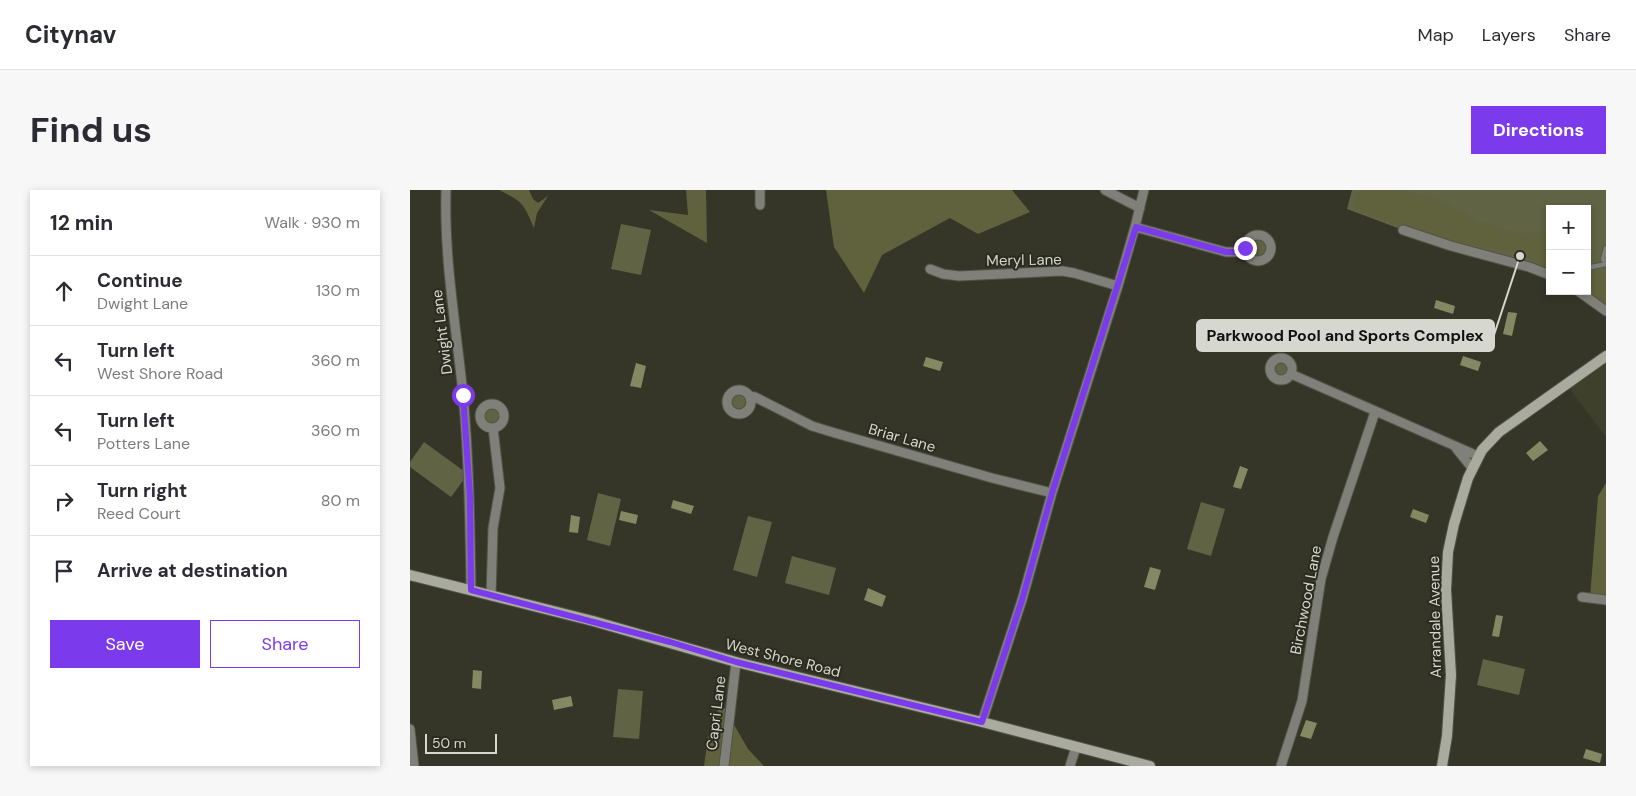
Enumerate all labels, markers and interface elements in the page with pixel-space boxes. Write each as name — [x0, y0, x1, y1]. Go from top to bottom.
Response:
text: Citynav — [25, 19, 116, 50]
text: Map — [1418, 23, 1454, 47]
text: Layers — [1482, 23, 1536, 47]
text: Share — [1564, 23, 1611, 47]
button: Directions — [1471, 106, 1606, 154]
text: Find us — [30, 107, 152, 153]
map controls — [1546, 205, 1591, 295]
button: + — [1546, 205, 1591, 250]
text: 12 min — [50, 209, 113, 237]
text: Walk · 930 m — [265, 212, 360, 233]
route end — [1234, 237, 1257, 260]
street label: Meryl Lane — [986, 249, 1062, 271]
button: − — [1546, 250, 1591, 295]
text: Continue — [97, 268, 183, 293]
icon: ahead — [50, 277, 78, 305]
text: 130 m — [316, 280, 360, 301]
street label: Dwight Lane — [427, 288, 457, 376]
text: Dwight Lane — [97, 293, 188, 314]
callout: Parkwood Pool and Sports Complex — [1197, 320, 1494, 351]
text: Parkwood Pool and Sports Complex — [1207, 325, 1483, 346]
text: Turn left — [97, 338, 175, 363]
icon: left — [50, 347, 78, 375]
text: 360 m — [311, 350, 360, 371]
text: West Shore Road — [97, 363, 223, 384]
route start — [452, 384, 475, 407]
text: Turn left — [97, 408, 175, 433]
icon: left — [50, 417, 78, 445]
street label: Briar Lane — [866, 419, 938, 457]
text: 360 m — [311, 420, 360, 441]
text: Potters Lane — [97, 433, 190, 454]
text: Turn right — [97, 478, 187, 503]
icon: right — [50, 487, 78, 515]
text: 80 m — [321, 490, 360, 511]
text: Reed Court — [97, 503, 181, 524]
street label: Birchwood Lane — [1286, 544, 1326, 656]
street label: Arrandale Avenue — [1424, 556, 1446, 678]
icon: arrive — [50, 557, 78, 585]
text: Arrive at destination — [97, 558, 288, 583]
button: Save — [50, 620, 200, 668]
button: Share — [210, 620, 360, 668]
street label: West Shore Road — [723, 634, 843, 682]
street label: Capri Lane — [702, 675, 730, 751]
scale bar — [425, 731, 498, 754]
text: 50 m — [432, 734, 466, 752]

